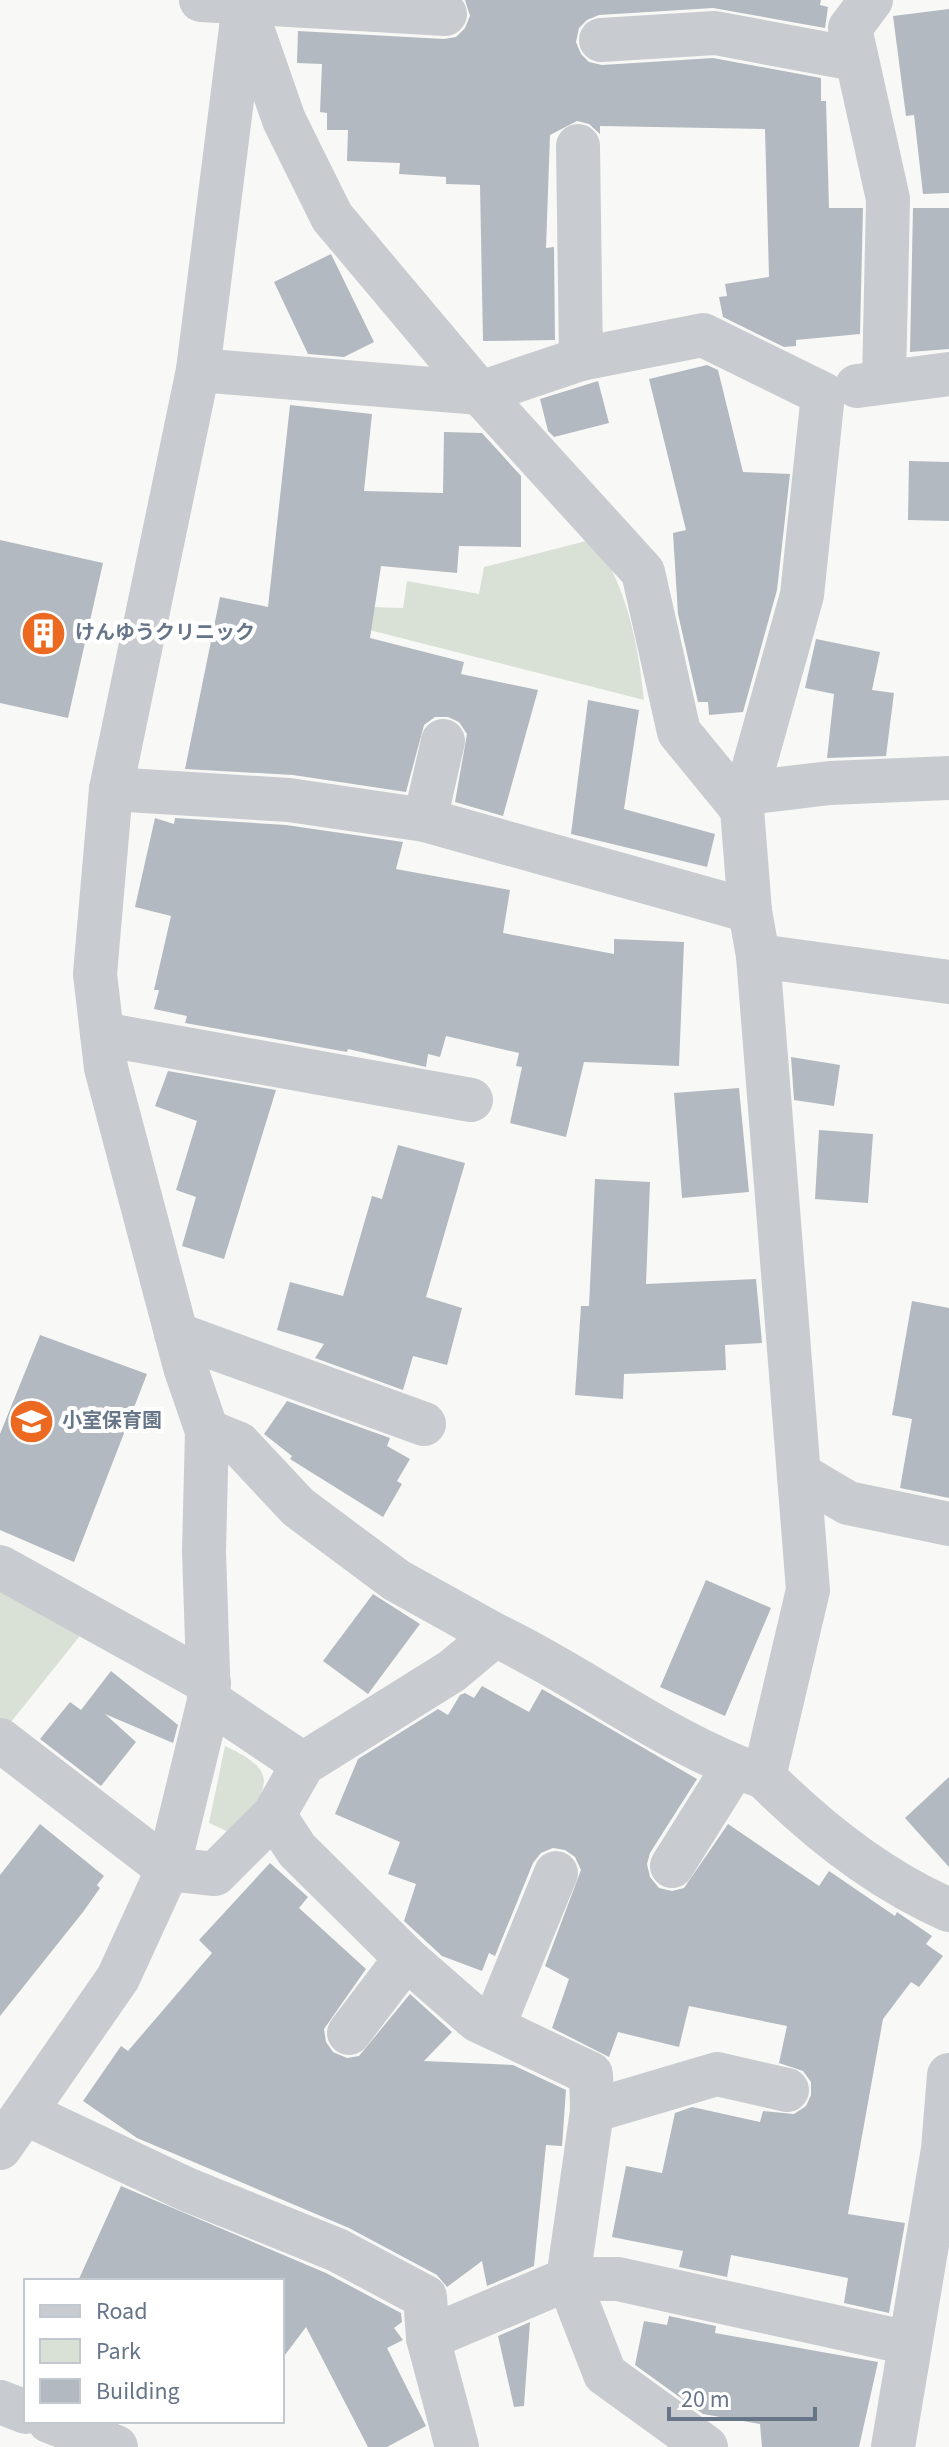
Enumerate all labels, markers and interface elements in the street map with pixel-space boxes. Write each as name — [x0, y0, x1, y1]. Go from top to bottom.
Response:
building icon: けんゆうクリニック — [20, 609, 68, 657]
place label: けんゆうクリニック — [75, 619, 255, 647]
school or university icon: 小室保育園 — [7, 1397, 55, 1445]
place label: 小室保育園 — [62, 1407, 162, 1435]
legend — [24, 2279, 284, 2423]
text: Road — [96, 2294, 148, 2329]
text: Park — [96, 2334, 141, 2369]
scale bar — [669, 2371, 815, 2421]
text: Building — [96, 2374, 180, 2409]
text: 20 m — [681, 2382, 730, 2417]

